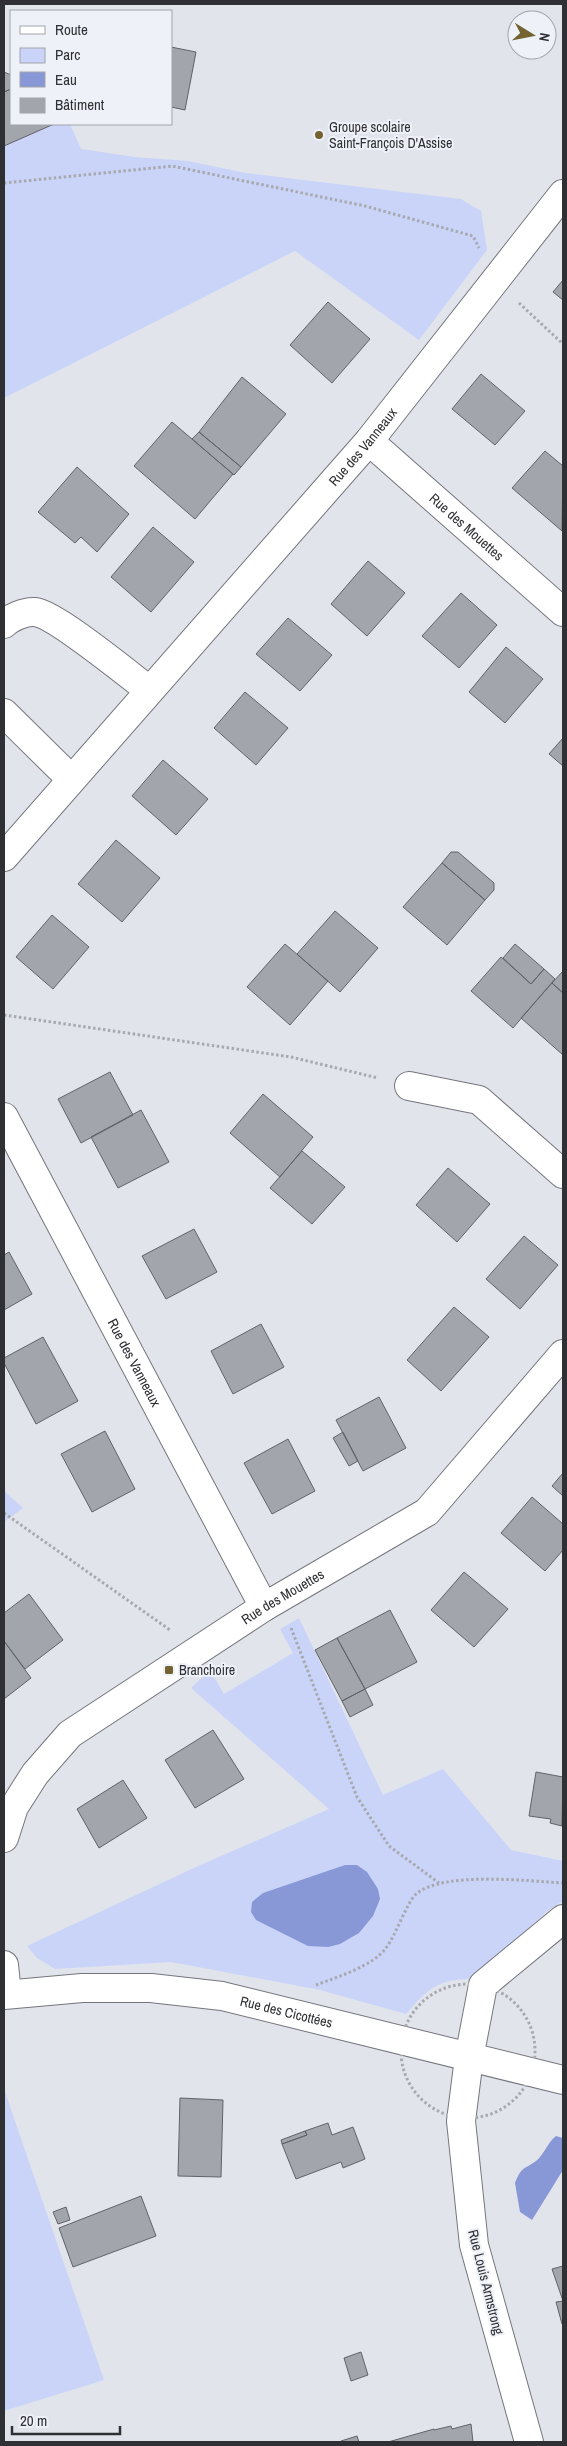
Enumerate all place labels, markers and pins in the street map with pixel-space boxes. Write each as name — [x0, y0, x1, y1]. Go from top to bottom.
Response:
place label: Groupe scolaire Saint-François D'Assise — [329, 118, 452, 152]
marker: Groupe scolaire Saint-François D'Assise — [313, 129, 325, 141]
place label: Branchoire — [179, 1661, 235, 1679]
marker: Branchoire — [163, 1664, 175, 1676]

